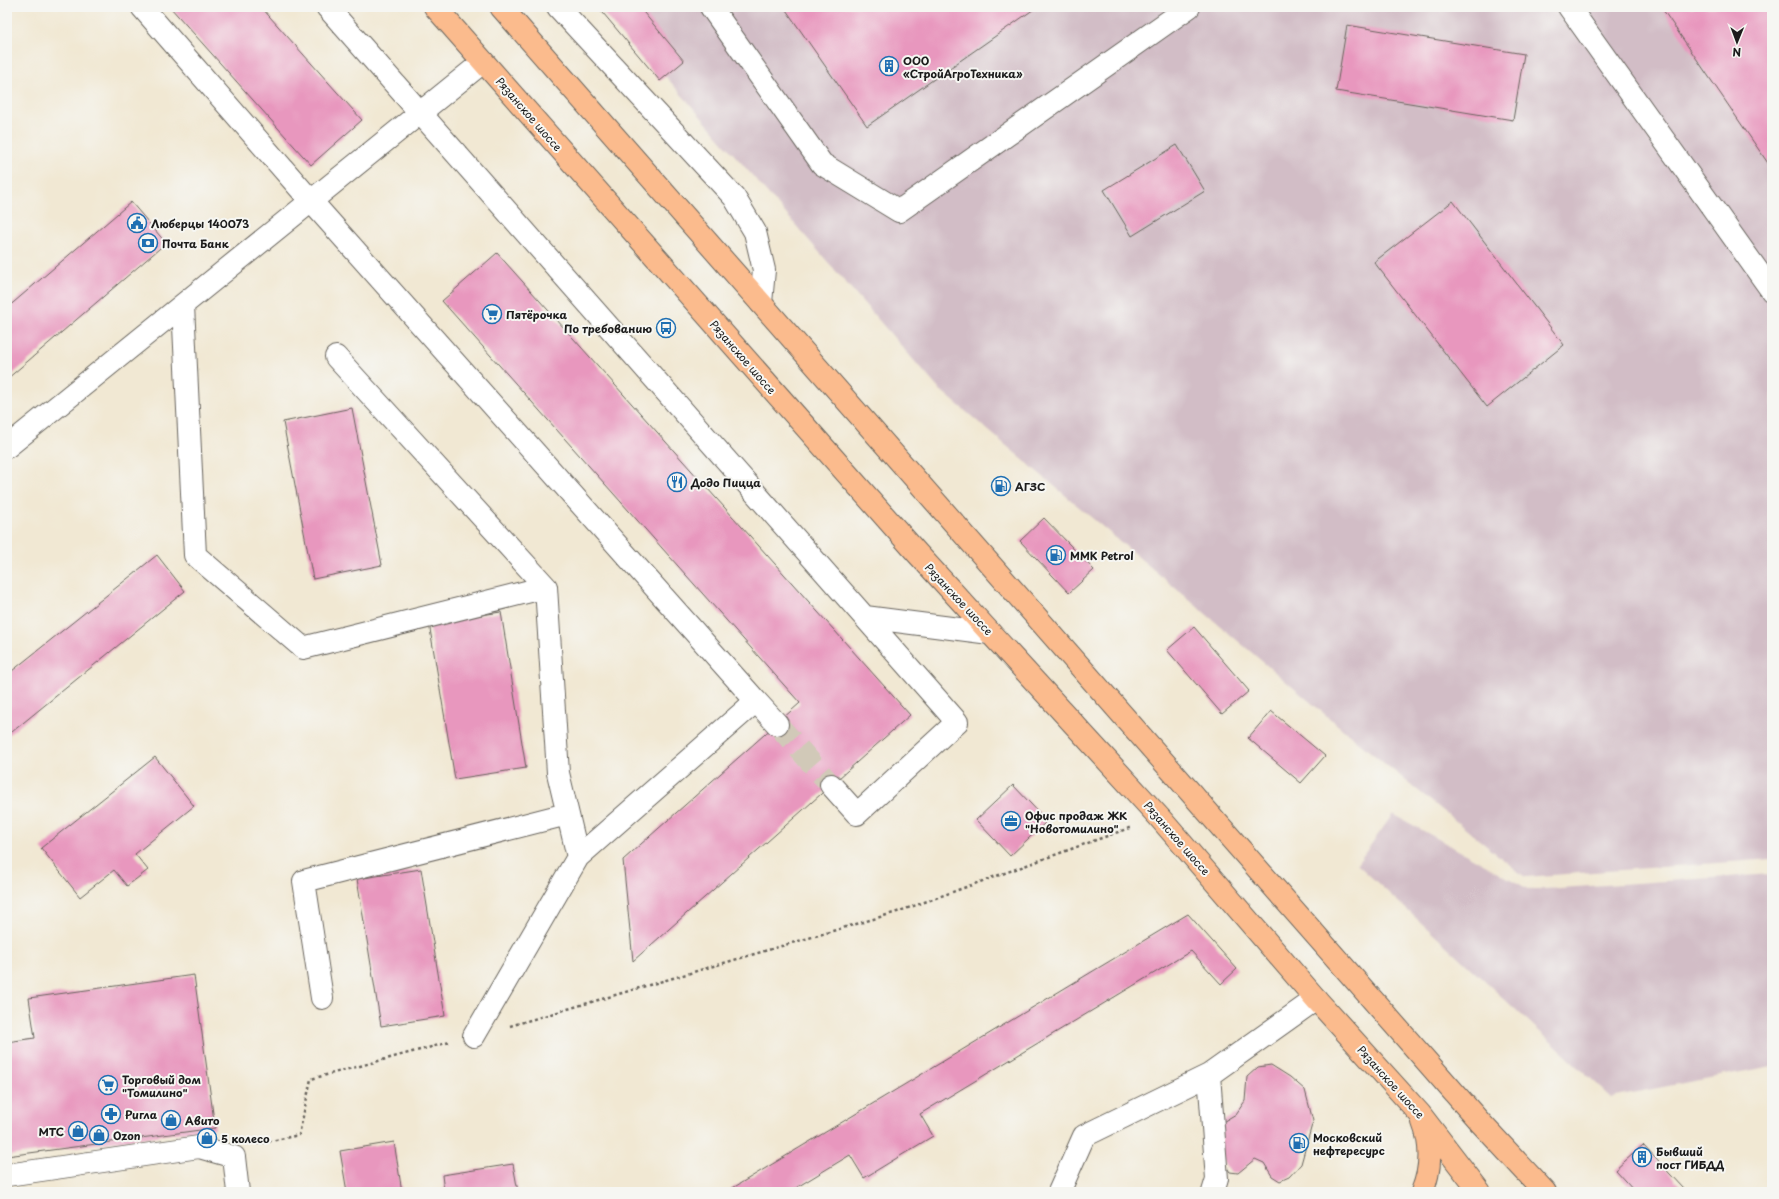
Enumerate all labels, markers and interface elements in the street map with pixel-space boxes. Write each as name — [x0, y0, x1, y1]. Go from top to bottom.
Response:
north arrow — [1717, 22, 1757, 62]
text: N — [1732, 44, 1741, 61]
place label: ООО «СтройАгроТехника» — [903, 52, 1023, 82]
building icon: ООО «СтройАгроТехника» — [878, 55, 900, 77]
street label: Рязанское шоссе — [492, 73, 566, 155]
public building icon: Люберцы 140073 — [126, 212, 148, 234]
place label: Люберцы 140073 — [151, 215, 249, 232]
bank icon: Почта Банк — [137, 232, 159, 254]
place label: Почта Банк — [162, 235, 230, 252]
supermarket icon: Пятёрочка — [481, 303, 503, 325]
place label: Пятёрочка — [506, 306, 568, 323]
street label: Рязанское шоссе — [706, 316, 780, 398]
bus stop icon: По требованию — [655, 317, 677, 339]
place label: По требованию — [564, 320, 652, 337]
restaurant icon: Додо Пицца — [666, 471, 688, 493]
place label: Додо Пицца — [690, 474, 761, 491]
fuel station icon: АГЗС — [990, 475, 1012, 497]
place label: АГЗС — [1015, 478, 1045, 495]
fuel station icon: MMK Petrol — [1045, 544, 1067, 566]
place label: MMK Petrol — [1070, 547, 1134, 564]
street label: Рязанское шоссе — [921, 559, 997, 639]
street label: Рязанское шоссе — [1140, 797, 1214, 879]
place label: Офис продаж ЖК "Новотомилино" — [1025, 807, 1127, 837]
office icon: Офис продаж ЖК "Новотомилино" — [1000, 810, 1022, 832]
street label: Рязанское шоссе — [1353, 1042, 1429, 1122]
place label: Торговый дом "Томилино" — [122, 1071, 201, 1101]
supermarket icon: Торговый дом "Томилино" — [97, 1074, 119, 1096]
pharmacy icon: Ригла — [100, 1103, 122, 1125]
place label: Ригла — [125, 1106, 158, 1123]
shop icon: Авито — [160, 1109, 182, 1131]
place label: Авито — [185, 1112, 220, 1129]
shop icon: МТС — [67, 1120, 89, 1142]
place label: МТС — [38, 1123, 64, 1140]
shop icon: Ozon — [88, 1124, 110, 1146]
place label: Ozon — [113, 1127, 141, 1144]
shop icon: 5 колесо — [196, 1127, 218, 1149]
place label: Московский нефтересурс — [1313, 1129, 1385, 1159]
place label: 5 колесо — [221, 1130, 270, 1147]
fuel station icon: Московский нефтересурс — [1288, 1132, 1310, 1154]
place label: Бывший пост ГИБДД — [1656, 1143, 1724, 1173]
building icon: Бывший пост ГИБДД — [1631, 1146, 1653, 1168]

